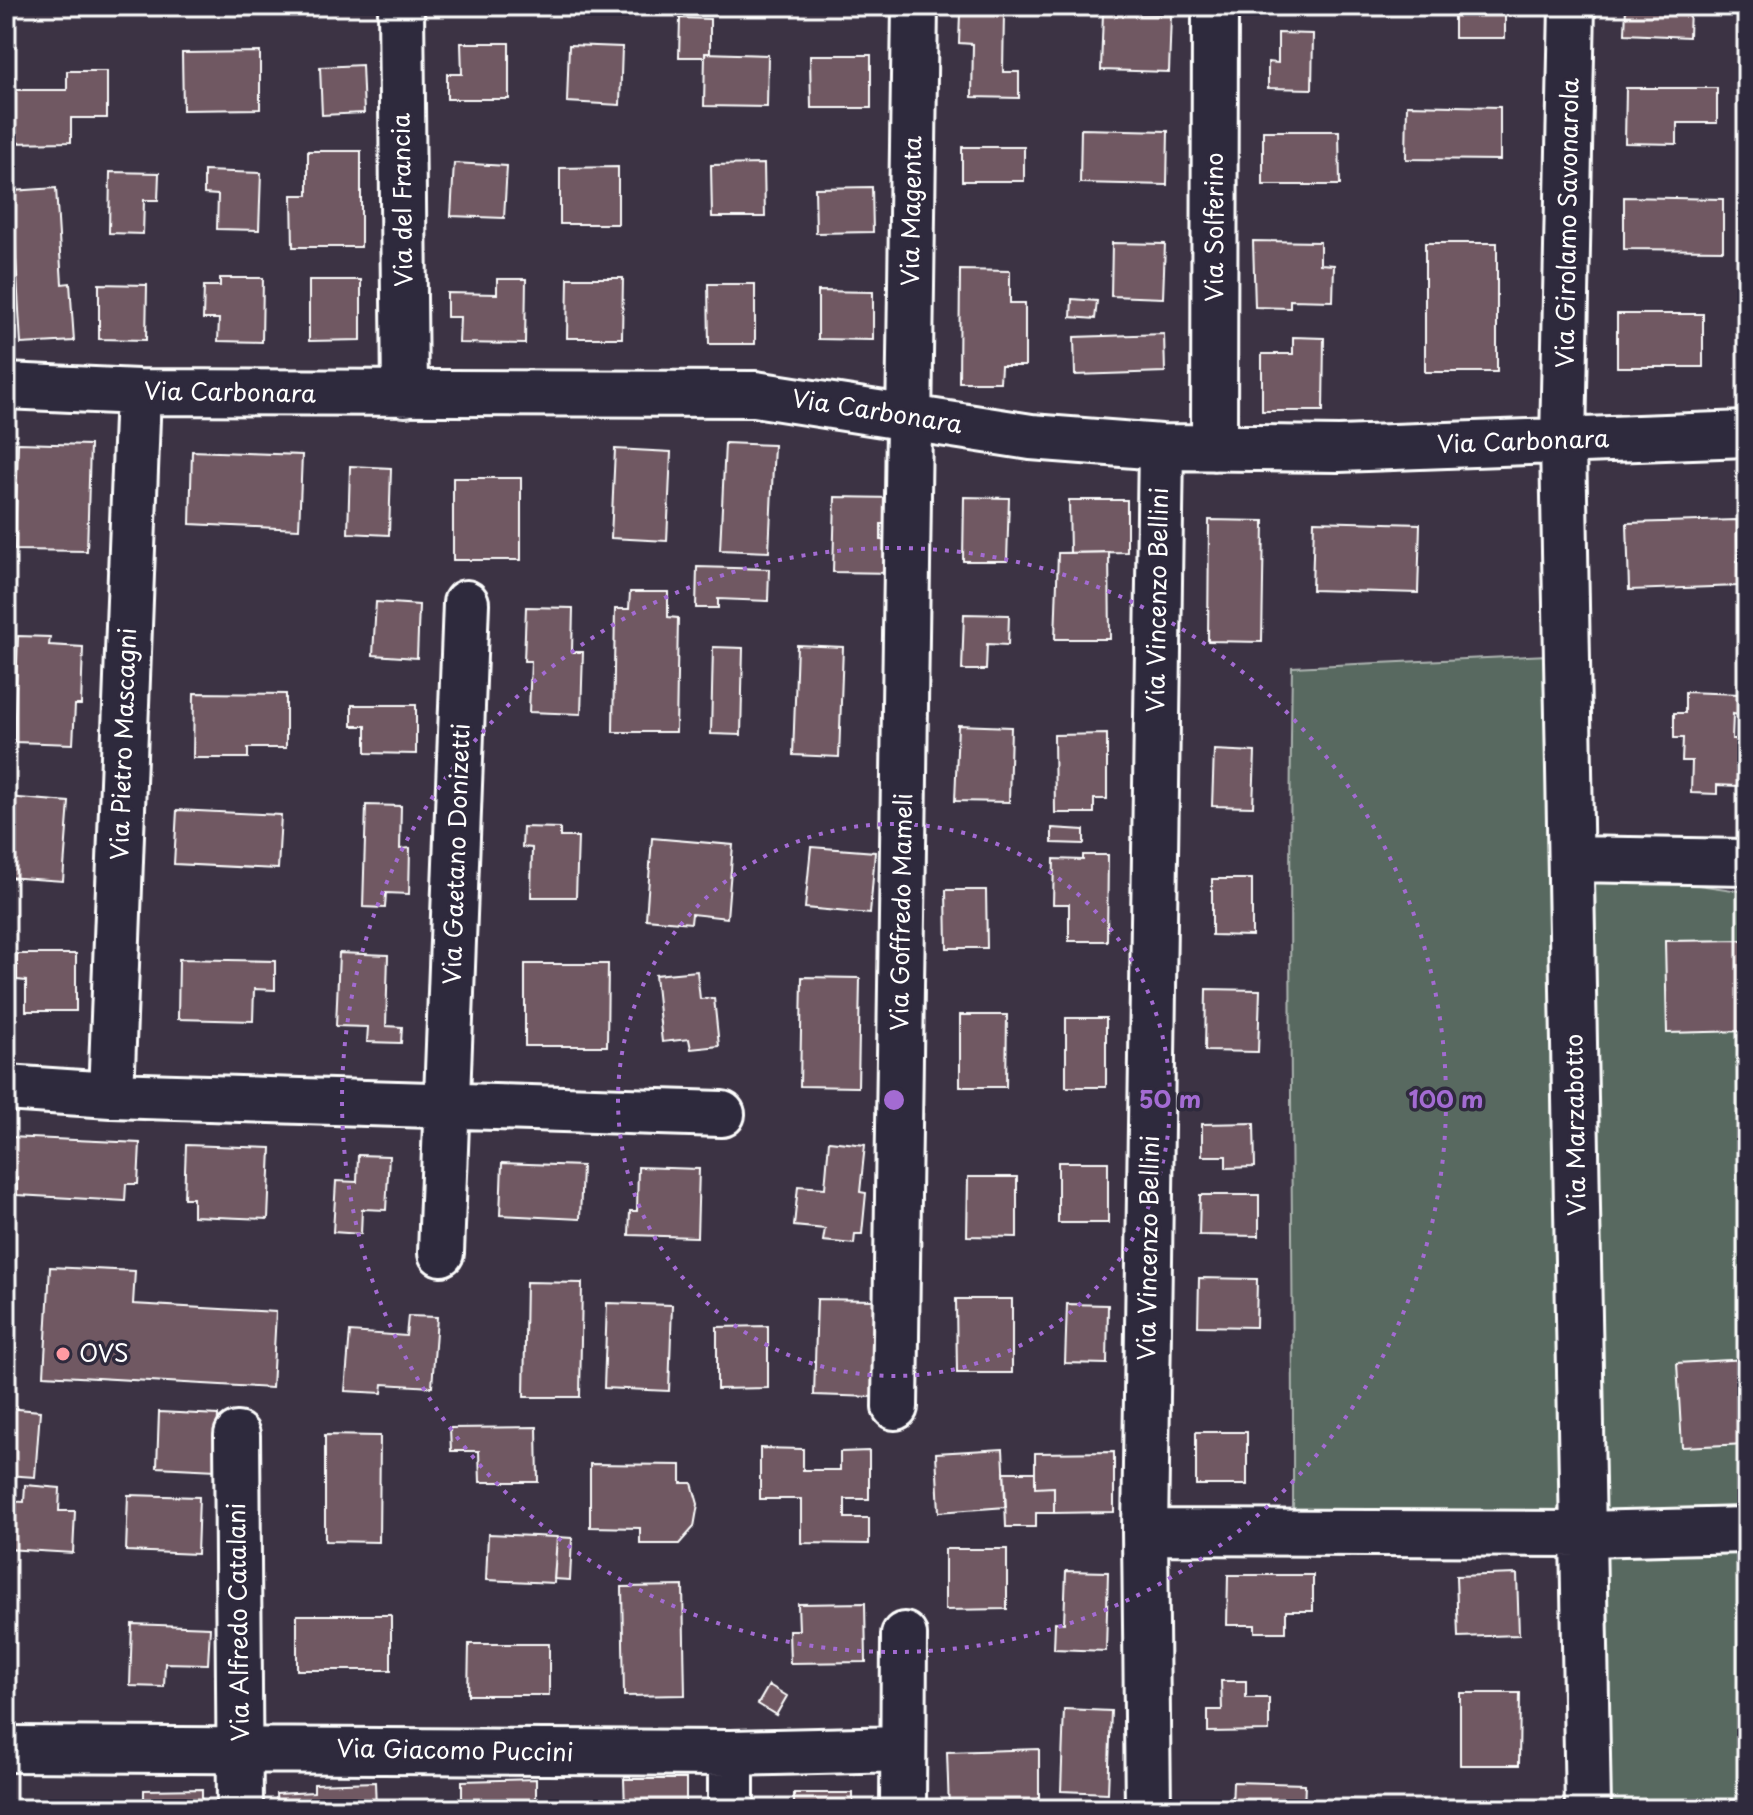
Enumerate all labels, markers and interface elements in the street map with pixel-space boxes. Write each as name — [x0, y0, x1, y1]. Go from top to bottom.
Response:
street label: Via Girolamo Savonarola — [1545, 77, 1587, 368]
street label: Via del Francia — [381, 112, 421, 287]
street label: Via Magenta — [891, 135, 929, 286]
street label: Via Solferino — [1195, 152, 1231, 302]
street label: Via Carbonara — [144, 372, 316, 410]
street label: Via Carbonara — [789, 379, 965, 441]
street label: Via Carbonara — [1436, 419, 1610, 461]
street label: Via Vincenzo Bellini — [1136, 487, 1176, 713]
street label: Via Pietro Mascagni — [100, 627, 144, 861]
street label: Via Gaetano Donizetti — [432, 723, 478, 985]
street label: Via Goffredo Mameli — [880, 793, 920, 1031]
street label: Via Marzabotto — [1554, 1034, 1594, 1216]
text: 50 m — [1139, 1080, 1201, 1116]
text: 100 m — [1409, 1080, 1483, 1116]
centre of rings — [880, 1086, 908, 1114]
street label: Via Vincenzo Bellini — [1127, 1135, 1167, 1361]
place label: OVS — [79, 1334, 129, 1370]
marker: OVS — [54, 1345, 72, 1363]
street label: Via Alfredo Catalani — [217, 1502, 257, 1742]
street label: Via Giacomo Puccini — [336, 1729, 574, 1769]

